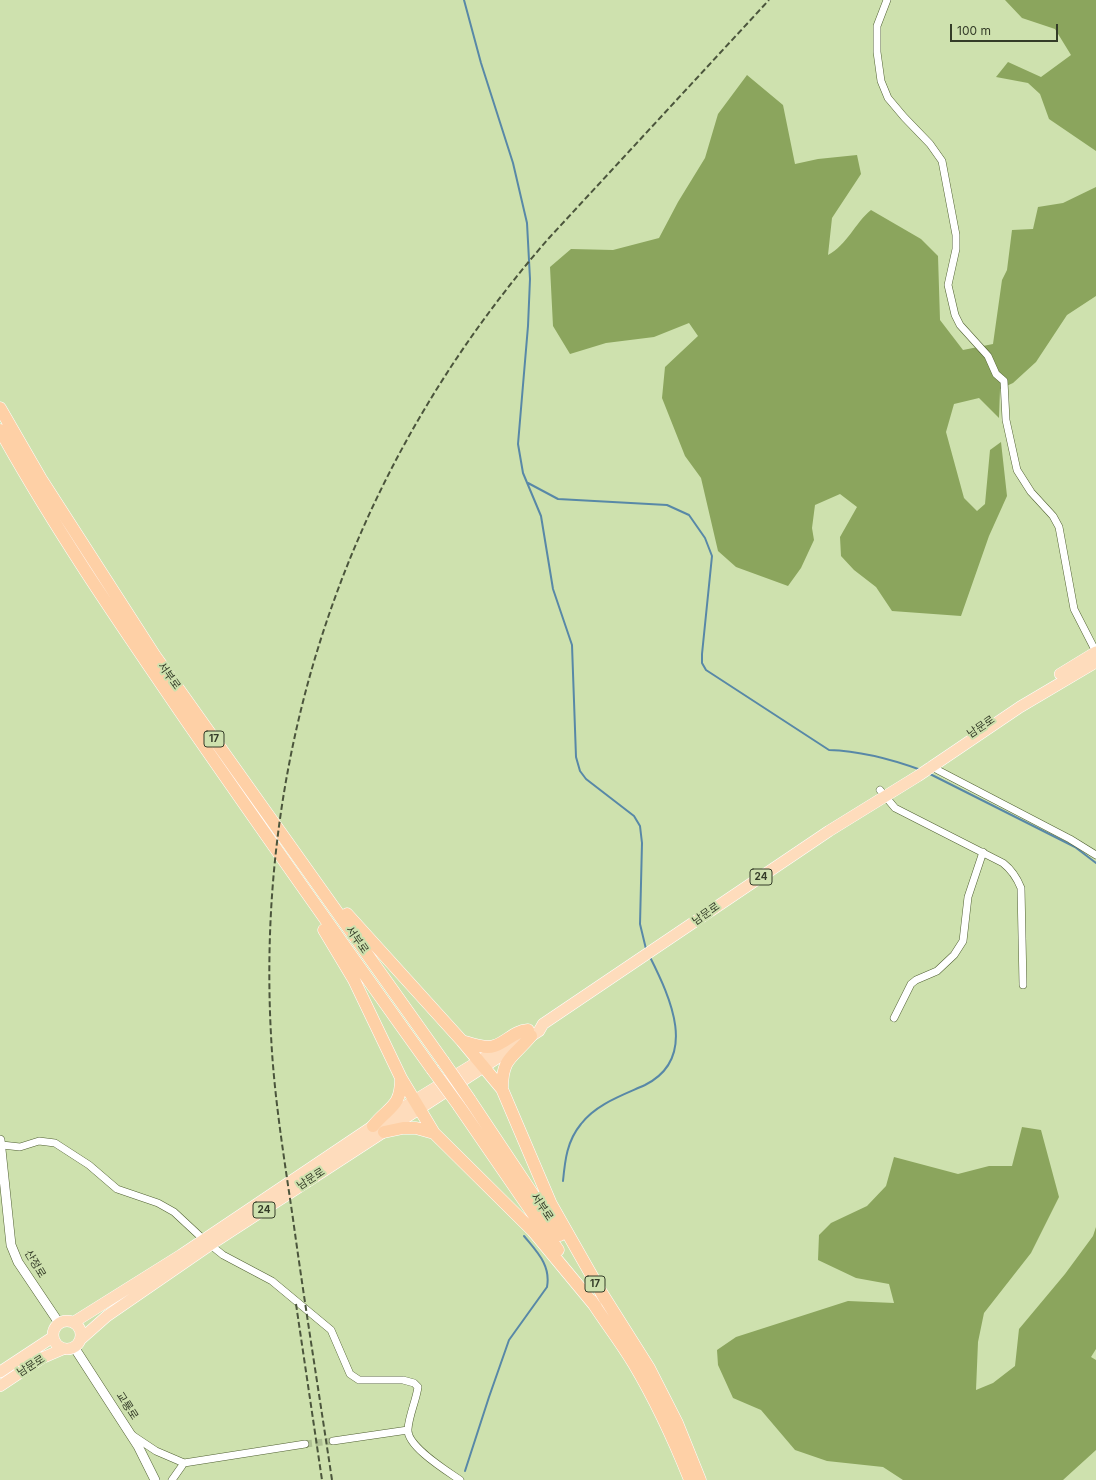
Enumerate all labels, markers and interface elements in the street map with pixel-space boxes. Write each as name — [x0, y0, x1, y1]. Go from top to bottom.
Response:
scale bar — [952, 16, 1060, 42]
text: 100 m — [957, 23, 991, 38]
street label: 서부로 — [155, 660, 183, 692]
street label: 남문로 — [965, 713, 997, 741]
road number: 17 — [204, 731, 224, 747]
road number: 24 — [750, 869, 772, 885]
street label: 남문로 — [690, 900, 722, 928]
street label: 서부로 — [343, 924, 371, 956]
street label: 남문로 — [295, 1165, 327, 1193]
street label: 서부로 — [528, 1191, 556, 1223]
road number: 24 — [253, 1202, 275, 1218]
street label: 산정로 — [22, 1248, 48, 1280]
road number: 17 — [585, 1276, 605, 1292]
street label: 남문로 — [15, 1352, 47, 1380]
street label: 교룡로 — [113, 1390, 141, 1422]

